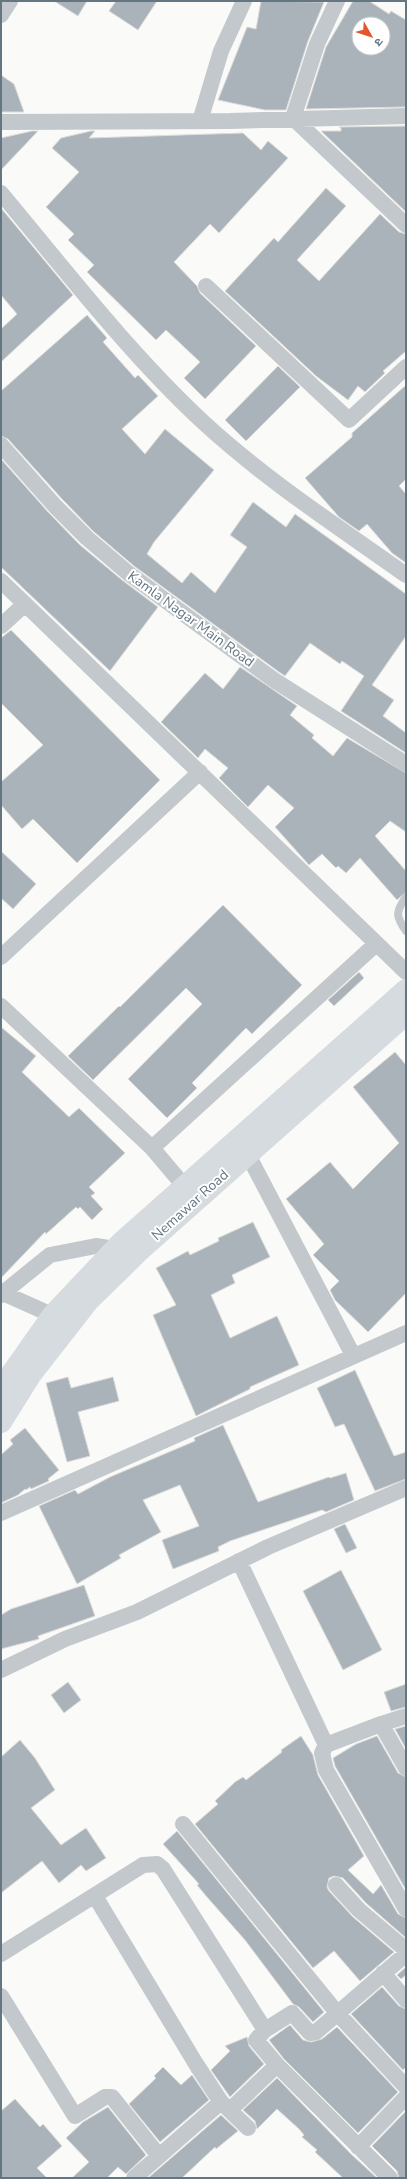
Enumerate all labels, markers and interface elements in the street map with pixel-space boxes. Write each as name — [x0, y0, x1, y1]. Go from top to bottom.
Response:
north arrow — [351, 16, 391, 56]
text: उ — [370, 35, 386, 50]
street label: Kamla Nagar Main Road — [124, 567, 258, 671]
street label: Nemawar Road — [147, 1165, 233, 1245]

